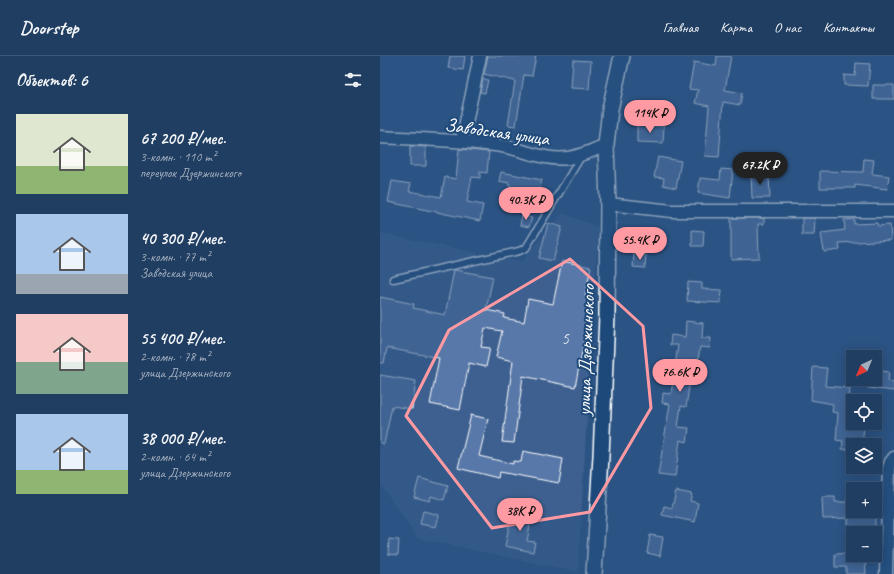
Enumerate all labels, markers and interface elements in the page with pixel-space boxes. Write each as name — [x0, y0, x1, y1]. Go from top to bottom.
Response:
text: Doorstep — [20, 16, 78, 40]
text: Главная — [663, 19, 698, 36]
text: Карта — [720, 19, 752, 36]
text: О нас — [774, 19, 801, 36]
text: Контакты — [823, 19, 874, 36]
icon: filters — [342, 69, 364, 91]
text: Объектов: 6 — [16, 70, 87, 91]
pin: 114K ₽ — [617, 100, 683, 134]
text: 114K ₽ — [633, 105, 667, 121]
street label: Заводская улица — [443, 113, 552, 151]
text: 67 200 ₽/мес. — [140, 128, 226, 149]
icon: home — [48, 130, 96, 178]
text: 3-комн. · 110 m² — [140, 149, 216, 165]
pin: 67.2K ₽ — [723, 152, 797, 186]
text: 67.2K ₽ — [742, 157, 778, 173]
text: переулок Дзержинского — [140, 165, 241, 181]
pin: 40.3K ₽ — [489, 187, 563, 221]
text: 40.3K ₽ — [508, 192, 544, 208]
pin: 55.4K ₽ — [603, 227, 677, 261]
text: 40 300 ₽/мес. — [140, 228, 226, 249]
icon: home — [48, 230, 96, 278]
text: 55.4K ₽ — [622, 232, 658, 248]
text: 3-комн. · 77 m² — [140, 249, 210, 265]
text: Заводская улица — [140, 265, 212, 281]
street label: улица Дзержинского — [572, 283, 600, 417]
text: 55 400 ₽/мес. — [140, 328, 225, 349]
house number: 5 — [561, 328, 570, 349]
icon: home — [48, 330, 96, 378]
text: 2-комн. · 78 m² — [140, 349, 210, 365]
north arrow — [846, 350, 882, 386]
map controls — [846, 350, 882, 562]
pin: 76.6K ₽ — [643, 359, 717, 393]
text: 76.6K ₽ — [661, 364, 699, 380]
text: улица Дзержинского — [140, 365, 230, 381]
button: locate — [846, 394, 882, 430]
text: 38 000 ₽/мес. — [140, 428, 226, 449]
icon: home — [48, 430, 96, 478]
button: layers — [846, 438, 882, 474]
text: 2-комн. · 64 m² — [140, 449, 210, 465]
text: улица Дзержинского — [140, 465, 230, 481]
button: + — [846, 482, 882, 518]
pin: 38K ₽ — [492, 498, 548, 532]
text: 38K ₽ — [506, 503, 534, 519]
button: − — [846, 526, 882, 562]

